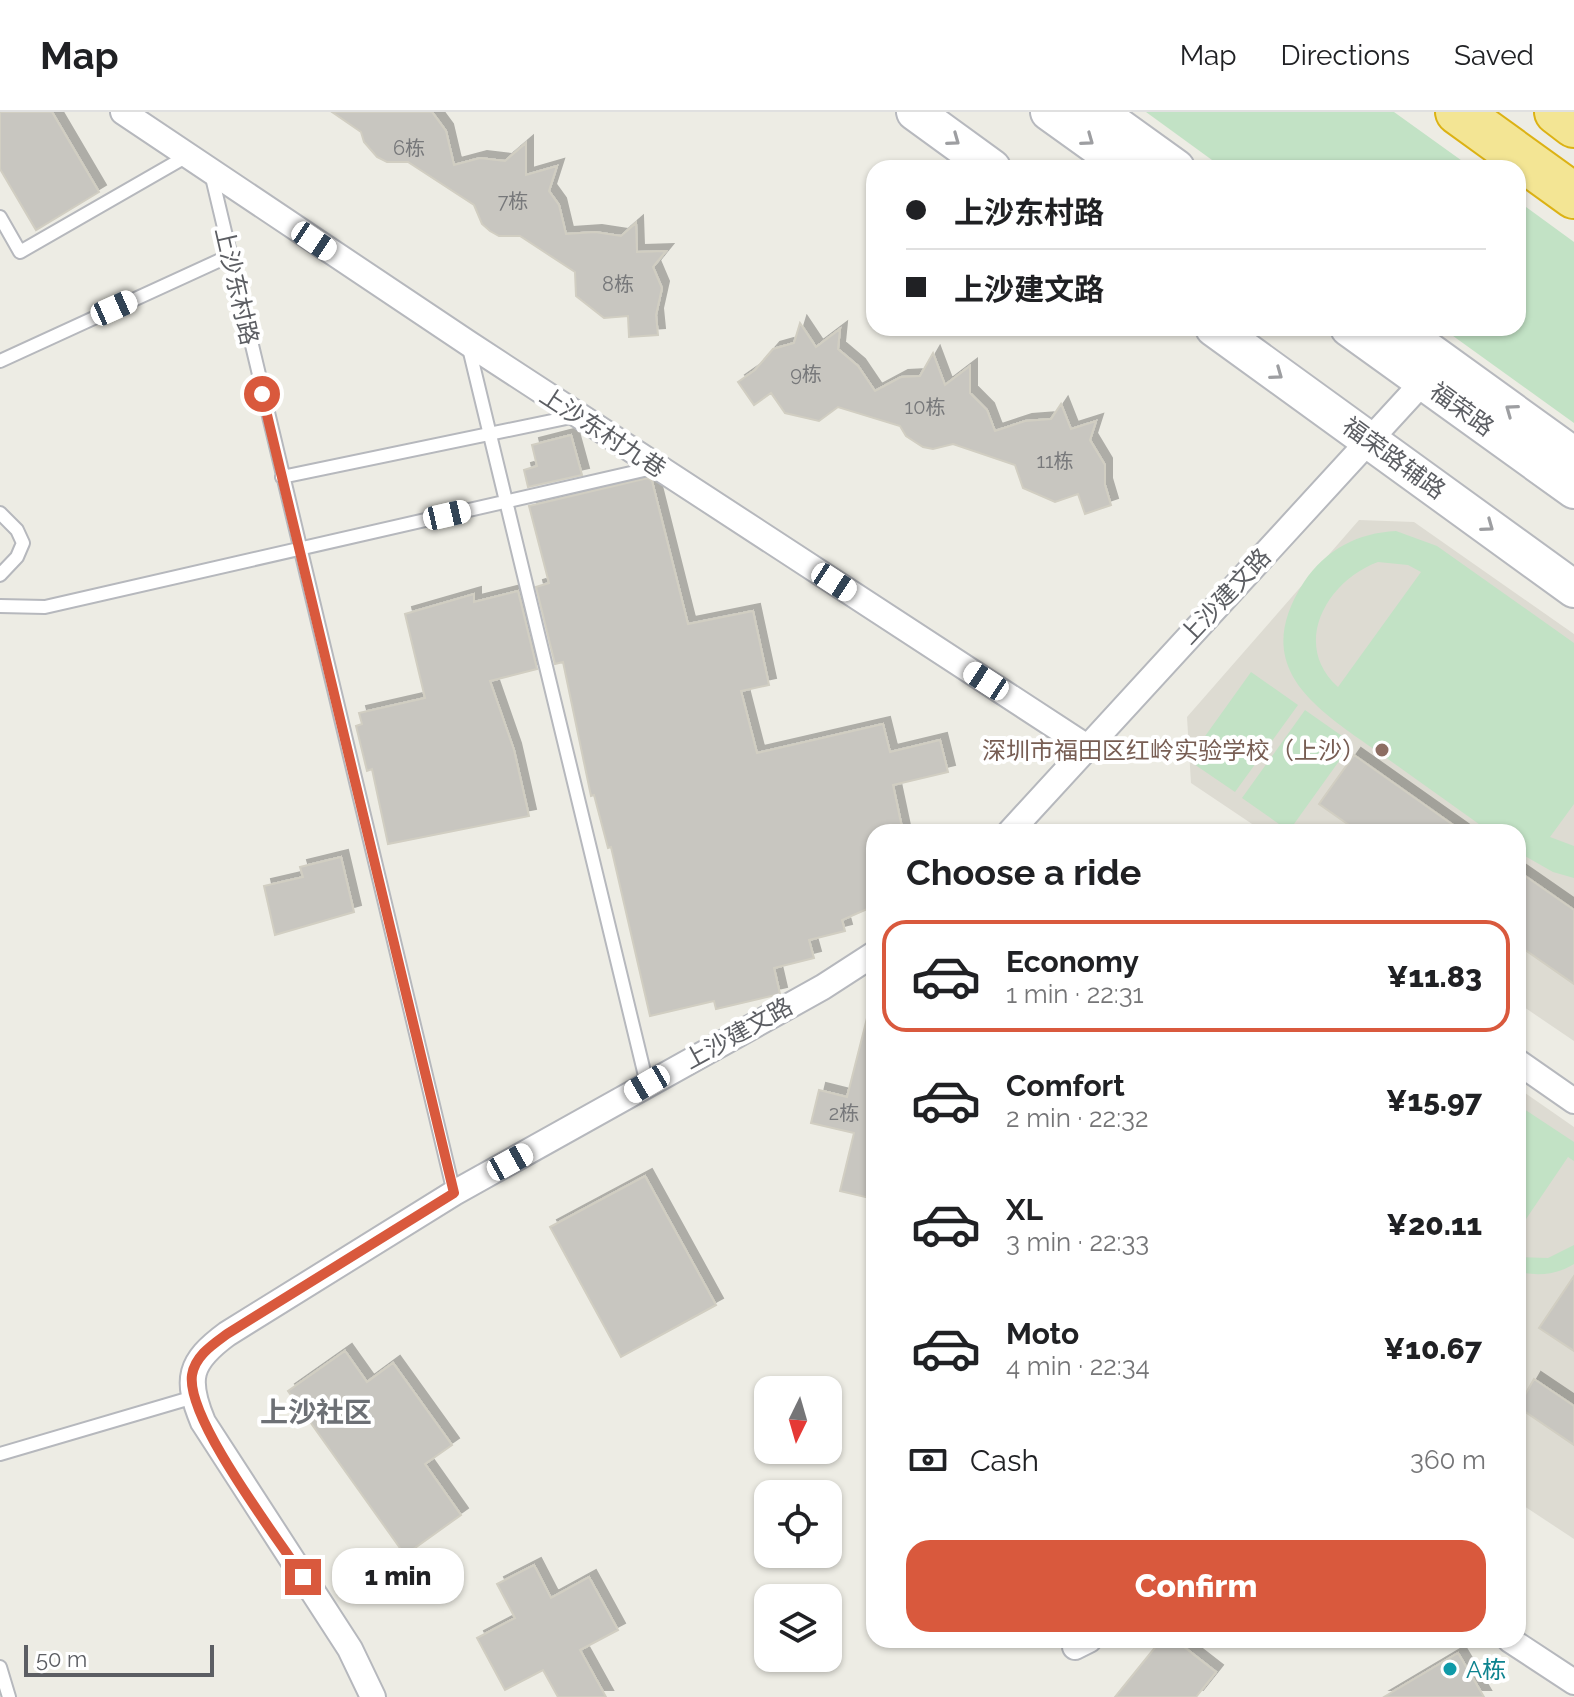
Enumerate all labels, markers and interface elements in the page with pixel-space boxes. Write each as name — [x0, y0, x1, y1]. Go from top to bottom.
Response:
text: Map — [40, 33, 119, 78]
text: Map — [1180, 39, 1237, 72]
text: Directions — [1281, 39, 1410, 72]
text: Saved — [1454, 39, 1534, 72]
one-way arrow — [945, 130, 959, 145]
one-way arrow — [1080, 130, 1094, 145]
house number: 6栋 — [393, 136, 425, 160]
house number: 7栋 — [498, 189, 528, 213]
text: 上沙东村路 — [954, 195, 1104, 230]
car — [287, 218, 341, 264]
street label: 上沙东村路 — [209, 224, 265, 348]
house number: 8栋 — [602, 272, 634, 296]
text: 上沙建文路 — [954, 272, 1104, 307]
car — [87, 287, 141, 329]
house number: 9栋 — [790, 362, 822, 386]
one-way arrow — [1268, 364, 1283, 379]
route start — [244, 376, 280, 412]
street label: 福荣路 — [1424, 376, 1500, 442]
street label: 上沙东村九巷 — [535, 381, 671, 483]
house number: 10栋 — [905, 395, 945, 419]
one-way arrow — [1505, 405, 1519, 420]
street label: 福荣路辅路 — [1337, 411, 1451, 505]
house number: 11栋 — [1036, 449, 1074, 473]
car — [421, 498, 473, 532]
one-way arrow — [1479, 516, 1493, 531]
street label: 上沙建文路 — [1173, 542, 1277, 650]
car — [807, 559, 861, 605]
car — [959, 658, 1013, 704]
place label: 深圳市福田区红岭实验学校（上沙） — [982, 736, 1366, 765]
marker: 深圳市福田区红岭实验学校（上沙） — [1373, 741, 1391, 759]
text: Choose a ride — [906, 851, 1141, 893]
icon: car — [910, 940, 982, 1012]
text: Economy — [1006, 944, 1139, 979]
text: ¥11.83 — [1387, 959, 1482, 994]
text: 1 min · 22:31 — [1006, 979, 1144, 1009]
street label: 上沙建文路 — [678, 991, 798, 1075]
car — [620, 1062, 674, 1106]
icon: car — [910, 1064, 982, 1136]
text: Comfort — [1006, 1068, 1125, 1103]
text: ¥15.97 — [1386, 1083, 1482, 1118]
house number: 2栋 — [829, 1101, 859, 1125]
text: 2 min · 22:32 — [1006, 1103, 1148, 1133]
car — [483, 1140, 537, 1184]
icon: car — [910, 1188, 982, 1260]
text: XL — [1006, 1192, 1043, 1227]
text: ¥20.11 — [1386, 1207, 1482, 1242]
text: 3 min · 22:33 — [1006, 1227, 1149, 1257]
icon: car — [910, 1312, 982, 1384]
text: Moto — [1006, 1316, 1079, 1351]
text: ¥10.67 — [1384, 1331, 1482, 1366]
text: 4 min · 22:34 — [1006, 1351, 1150, 1381]
north arrow — [754, 1376, 842, 1464]
map controls — [754, 1376, 842, 1672]
district label: 上沙社区 — [260, 1396, 372, 1429]
icon: cash — [906, 1438, 950, 1482]
text: Cash — [970, 1443, 1039, 1478]
text: 360 m — [1410, 1445, 1486, 1475]
button: locate — [754, 1480, 842, 1568]
button: Confirm — [906, 1540, 1486, 1632]
callout: 1 min — [331, 1549, 463, 1605]
route end — [285, 1559, 321, 1595]
text: 1 min — [365, 1561, 431, 1591]
button: layers — [754, 1584, 842, 1672]
scale bar — [24, 1641, 214, 1677]
text: 50 m — [36, 1646, 87, 1672]
place label: A栋 — [1466, 1655, 1506, 1684]
marker: A栋 — [1441, 1660, 1459, 1678]

